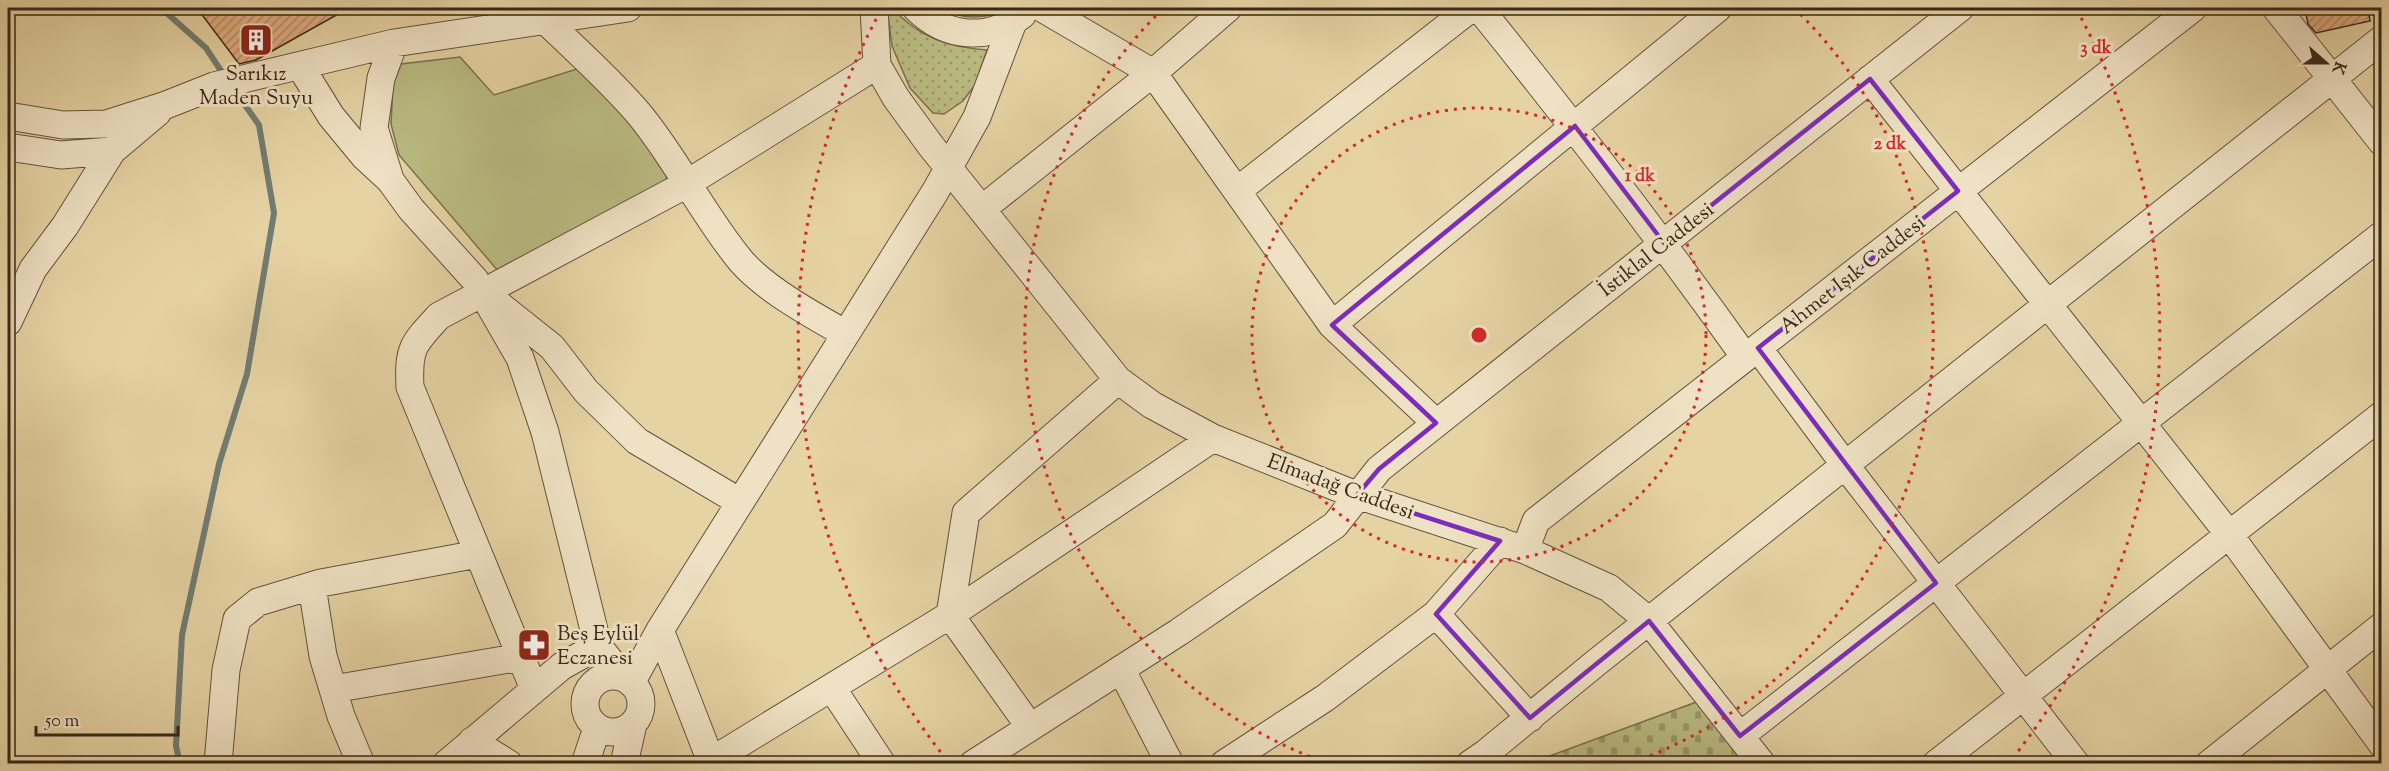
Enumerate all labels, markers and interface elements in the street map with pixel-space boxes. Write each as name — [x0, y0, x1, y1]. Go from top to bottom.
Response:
building icon: Sarıkız Maden Suyu — [238, 22, 274, 58]
north arrow — [2296, 33, 2356, 93]
text: 3 dk — [2080, 36, 2112, 62]
text: K — [2325, 58, 2350, 77]
place label: Sarıkız Maden Suyu — [199, 60, 313, 114]
text: 2 dk — [1874, 132, 1906, 158]
text: 1 dk — [1625, 164, 1655, 190]
street label: İstiklal Caddesi — [1593, 196, 1721, 305]
street label: Ahmet Işık Caddesi — [1774, 209, 1933, 342]
centre of rings — [1469, 325, 1489, 345]
street label: Elmadağ Caddesi — [1263, 447, 1418, 528]
place label: Beş Eylül Eczanesi — [557, 620, 640, 674]
pharmacy icon: Beş Eylül Eczanesi — [516, 627, 552, 663]
scale bar — [36, 699, 178, 737]
text: 50 m — [44, 709, 80, 735]

